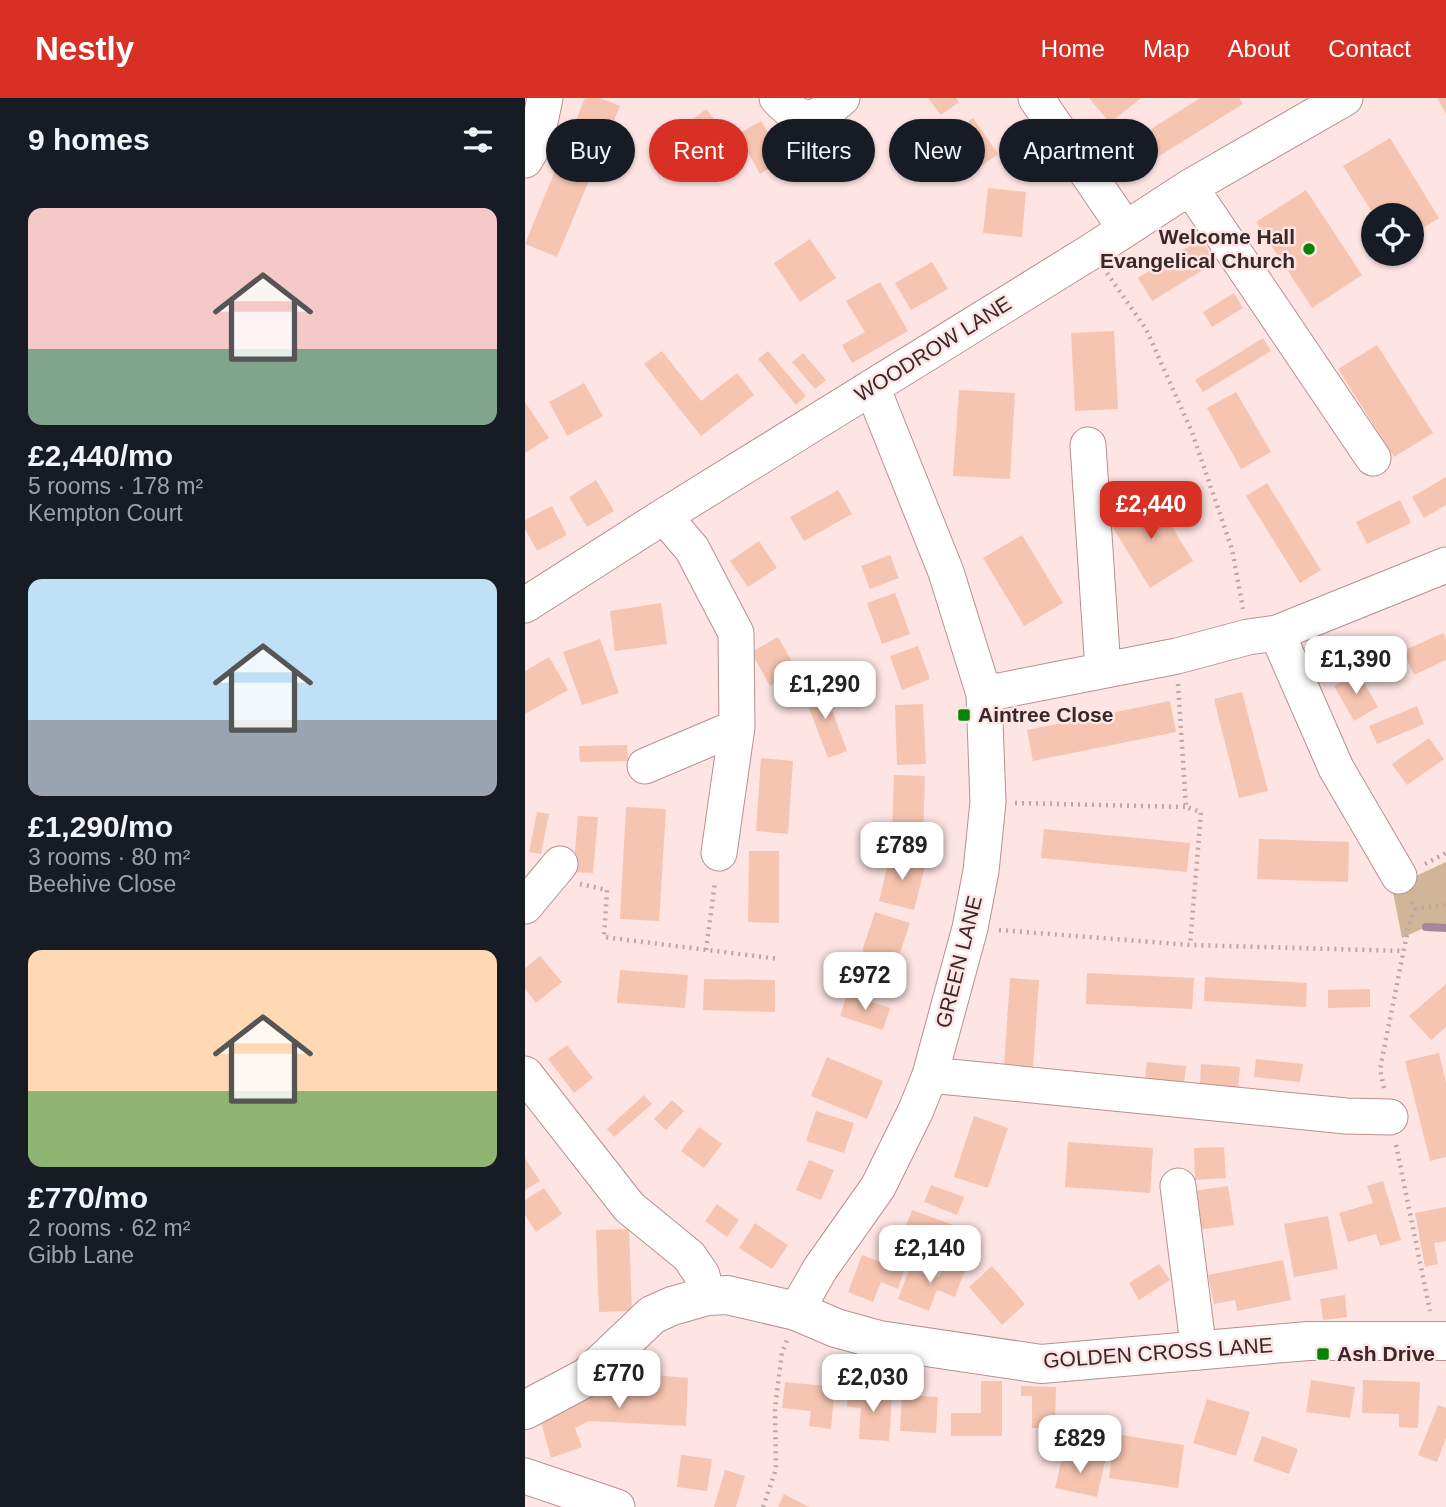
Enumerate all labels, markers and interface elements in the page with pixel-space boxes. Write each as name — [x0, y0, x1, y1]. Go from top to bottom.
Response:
text: Nestly — [35, 30, 134, 67]
text: Home — [1041, 35, 1105, 62]
text: Map — [1143, 35, 1190, 62]
text: About — [1228, 35, 1290, 62]
text: Contact — [1328, 35, 1411, 62]
chip: Buy — [546, 119, 635, 182]
chip: Rent — [649, 119, 748, 182]
chip: Filters — [762, 119, 875, 182]
chip: New — [889, 119, 985, 182]
chip: Apartment — [999, 119, 1158, 182]
icon: filters — [459, 121, 497, 159]
text: 9 homes — [28, 123, 150, 156]
map controls — [1361, 203, 1424, 266]
button: locate — [1361, 203, 1424, 266]
place label: Welcome Hall Evangelical Church — [1100, 225, 1295, 272]
marker: Welcome Hall Evangelical Church — [1301, 241, 1317, 257]
icon: home — [200, 254, 326, 380]
street label: WOODROW LANE — [850, 291, 1015, 406]
text: £2,440/mo — [28, 439, 173, 472]
text: 5 rooms · 178 m² — [28, 473, 203, 499]
pin: £2,440 — [1094, 482, 1208, 541]
text: £2,440 — [1116, 491, 1186, 517]
text: Kempton Court — [28, 500, 183, 526]
icon: home — [200, 625, 326, 751]
pin: £1,390 — [1299, 636, 1413, 696]
text: £1,390 — [1321, 646, 1391, 672]
pin: £1,290 — [768, 662, 882, 721]
text: £1,290 — [790, 671, 860, 697]
place label: Aintree Close — [978, 703, 1113, 726]
marker: Aintree Close — [956, 707, 972, 723]
text: £1,290/mo — [28, 810, 173, 843]
pin: £789 — [861, 822, 943, 882]
text: £789 — [876, 832, 928, 858]
text: 3 rooms · 80 m² — [28, 844, 190, 870]
text: Beehive Close — [28, 871, 176, 897]
street label: GREEN LANE — [931, 893, 986, 1030]
pin: £972 — [824, 953, 906, 1012]
text: £972 — [839, 962, 891, 988]
icon: home — [200, 996, 326, 1122]
text: £770/mo — [28, 1181, 148, 1214]
text: 2 rooms · 62 m² — [28, 1215, 190, 1241]
pin: £2,140 — [873, 1226, 987, 1285]
text: £2,140 — [895, 1235, 965, 1261]
text: Gibb Lane — [28, 1242, 134, 1268]
street label: GOLDEN CROSS LANE — [1042, 1333, 1273, 1372]
place label: Ash Drive — [1337, 1342, 1435, 1365]
marker: Ash Drive — [1315, 1346, 1331, 1362]
pin: £770 — [578, 1350, 660, 1410]
pin: £2,030 — [816, 1354, 930, 1414]
text: £770 — [593, 1360, 645, 1386]
text: £2,030 — [838, 1364, 908, 1390]
pin: £829 — [1039, 1416, 1121, 1475]
text: £829 — [1054, 1425, 1106, 1451]

